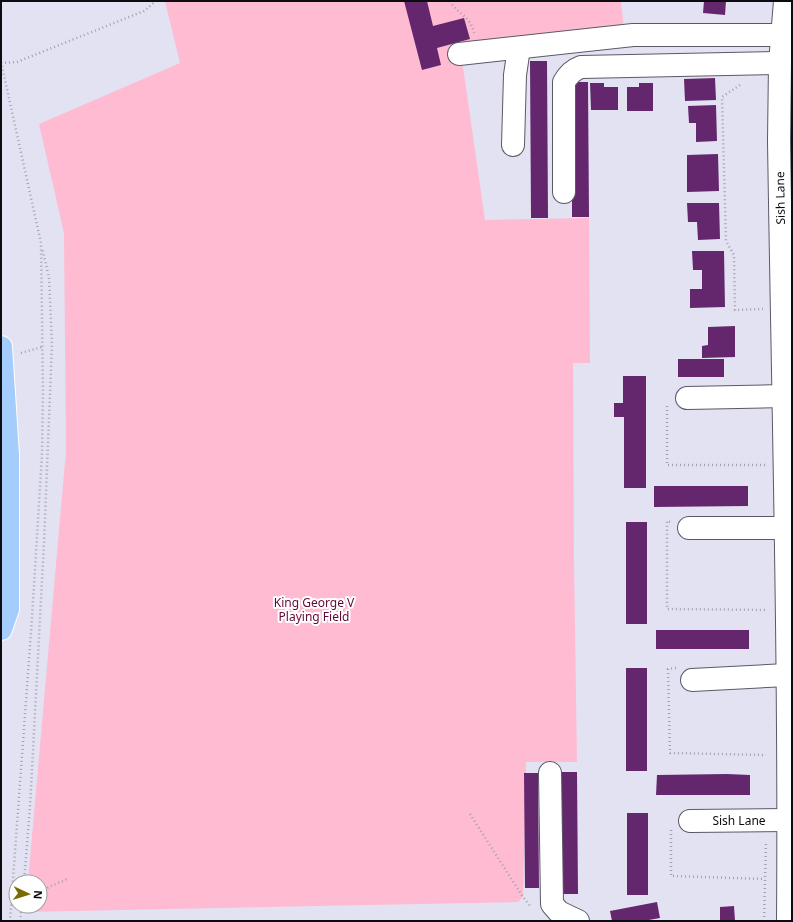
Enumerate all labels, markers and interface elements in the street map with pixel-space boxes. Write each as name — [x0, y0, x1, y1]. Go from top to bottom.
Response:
street label: Sish Lane — [771, 171, 789, 225]
park label: King George V Playing Field — [274, 594, 355, 625]
street label: Sish Lane — [712, 812, 766, 829]
north arrow — [8, 874, 48, 914]
text: N — [31, 890, 46, 900]

